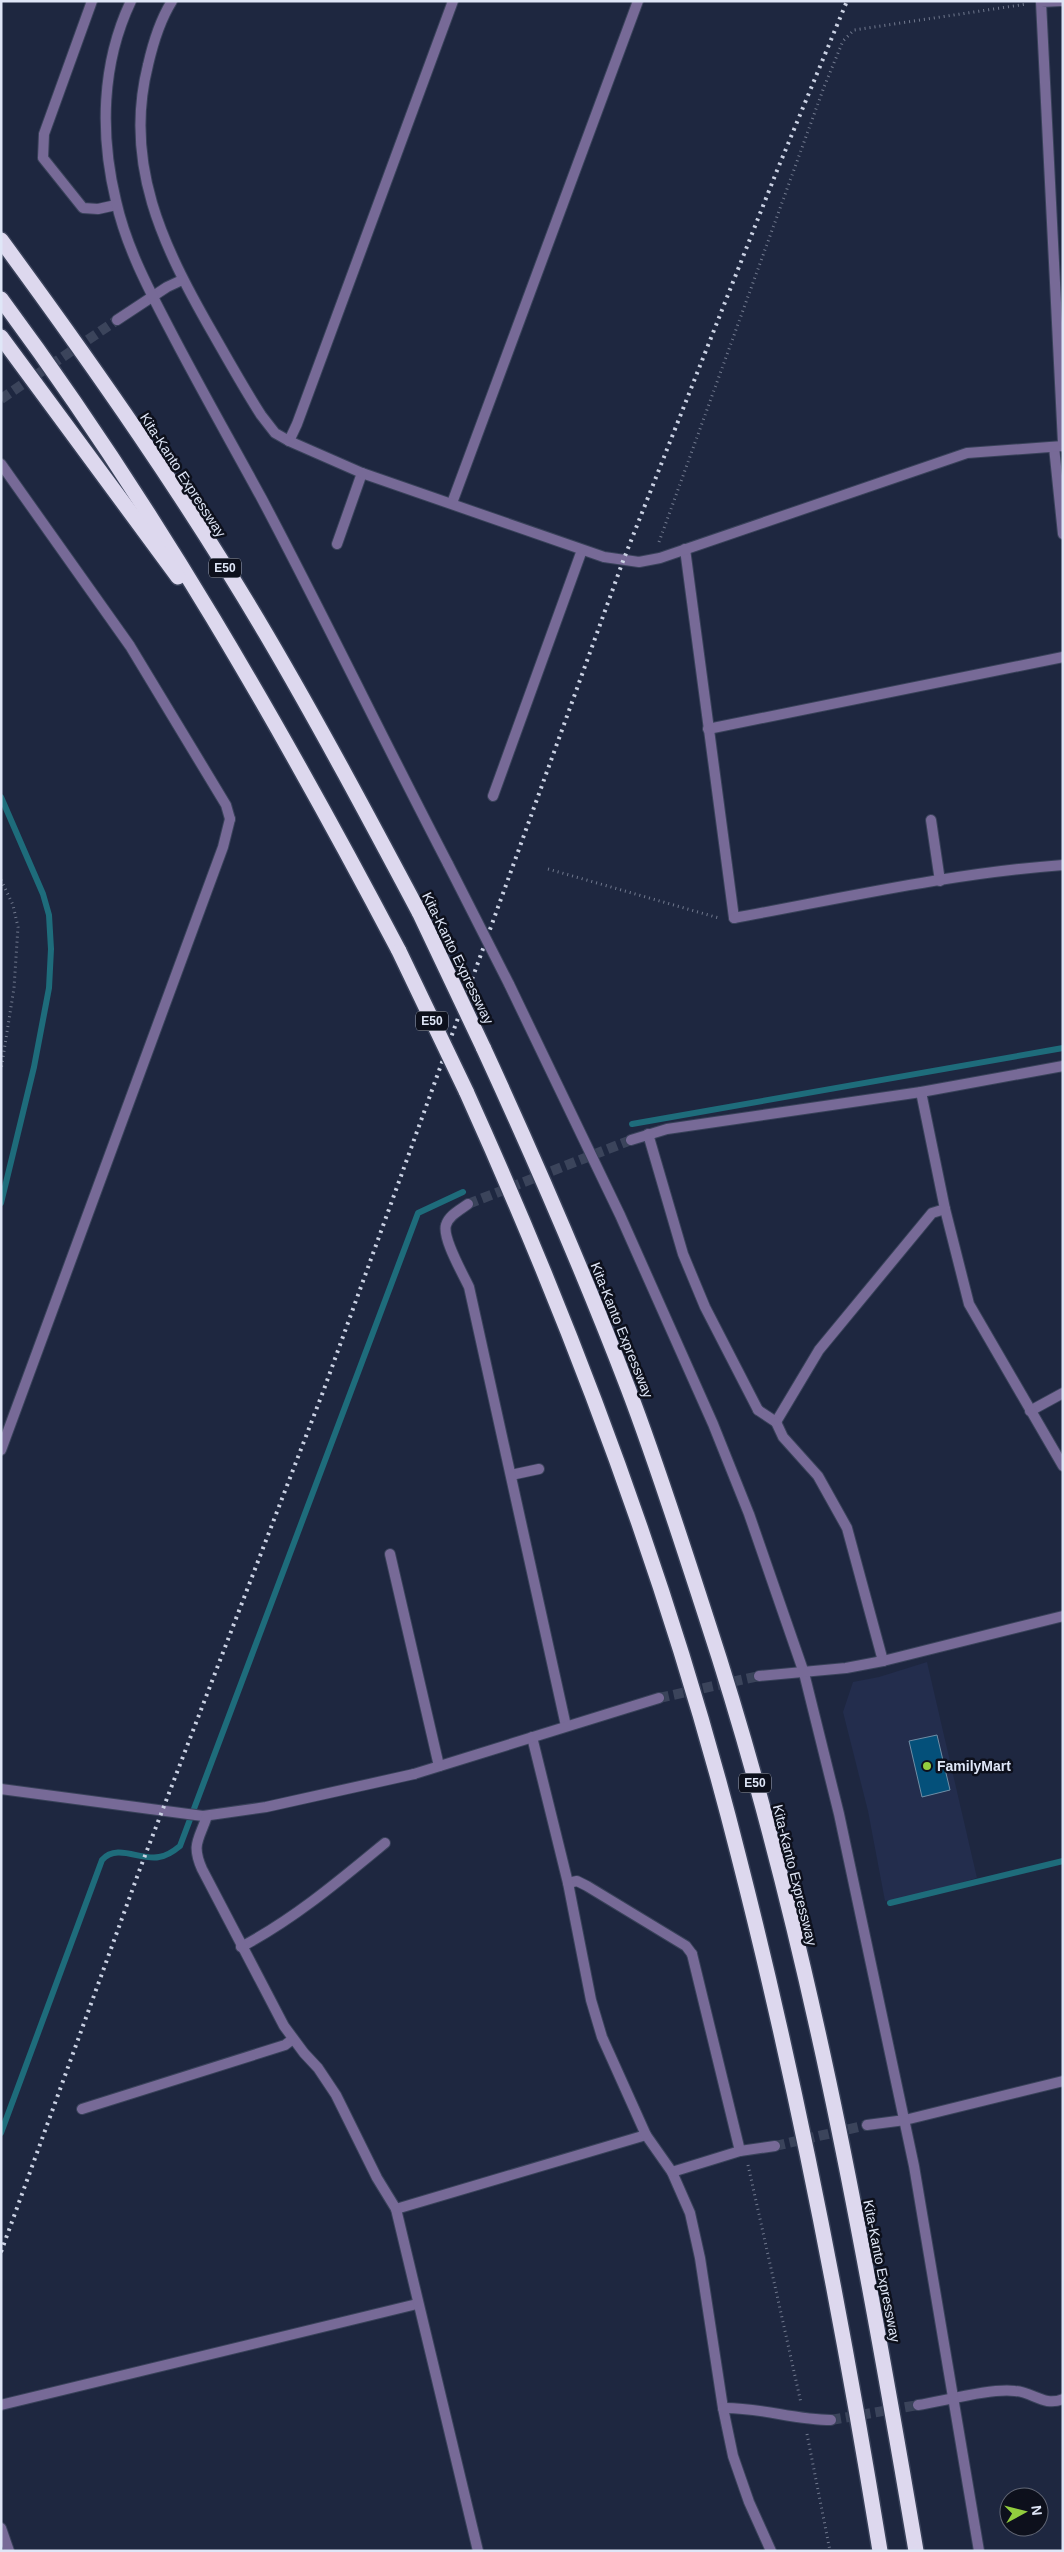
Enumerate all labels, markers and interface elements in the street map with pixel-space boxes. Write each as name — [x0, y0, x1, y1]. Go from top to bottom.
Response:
street label: Kita-Kanto Expressway — [137, 410, 229, 540]
road number: E50 — [209, 558, 241, 578]
street label: Kita-Kanto Expressway — [419, 889, 497, 1027]
road number: E50 — [416, 1011, 448, 1030]
street label: Kita-Kanto Expressway — [587, 1260, 657, 1400]
place label: FamilyMart — [937, 1758, 1011, 1774]
marker: FamilyMart — [921, 1760, 933, 1772]
road number: E50 — [739, 1774, 771, 1792]
street label: Kita-Kanto Expressway — [770, 1803, 820, 1947]
street label: Kita-Kanto Expressway — [860, 2198, 904, 2344]
north arrow — [999, 2487, 1049, 2537]
text: N — [1028, 2504, 1045, 2516]

